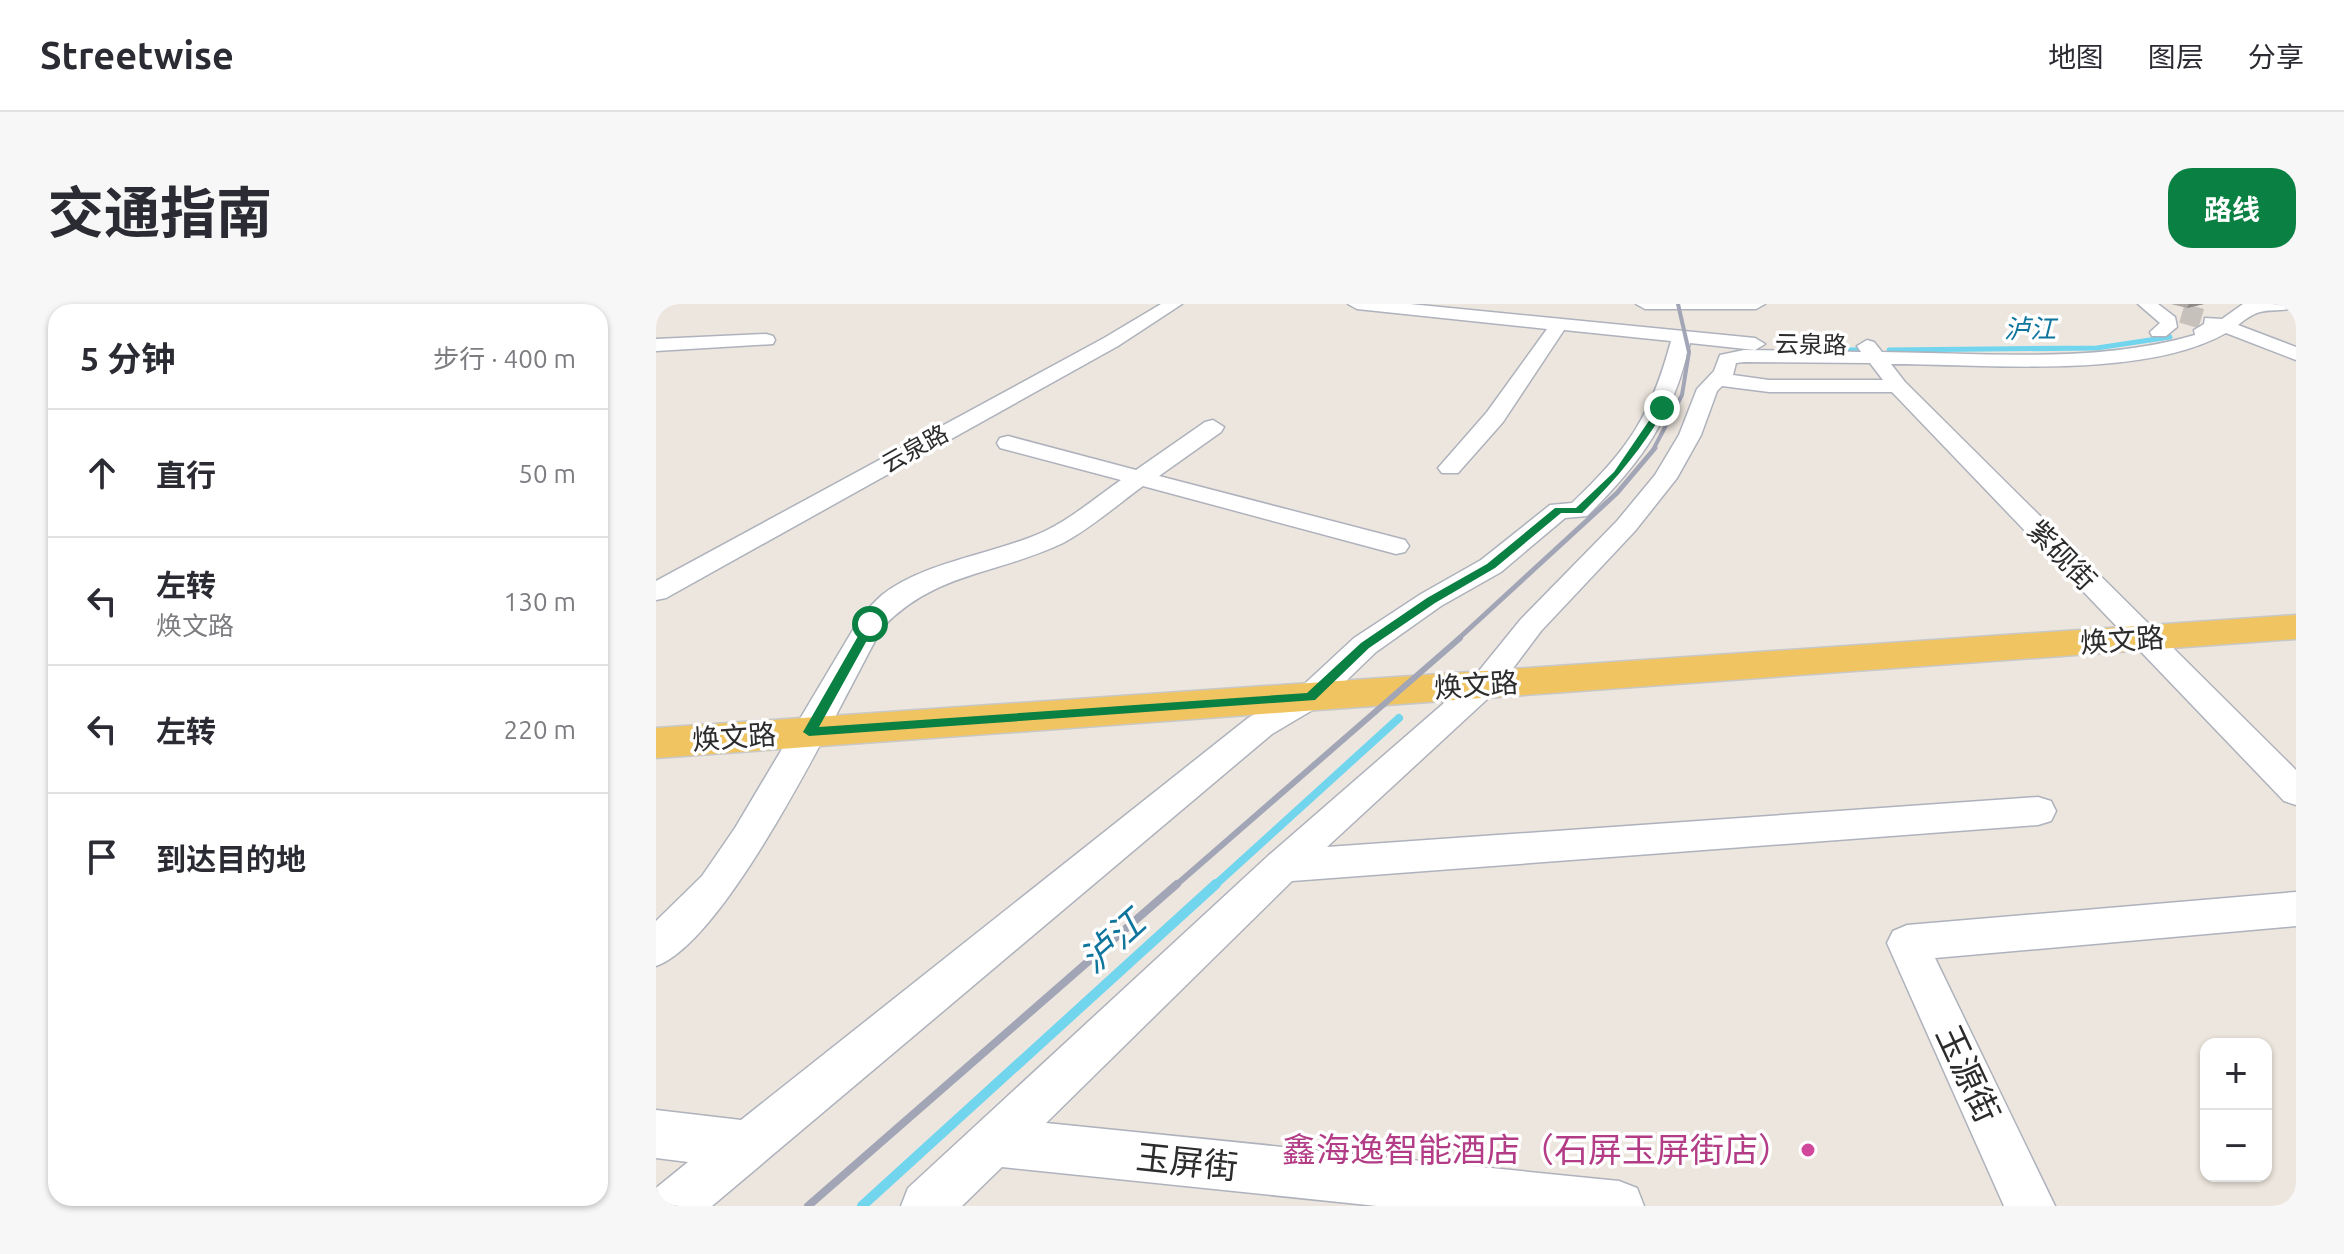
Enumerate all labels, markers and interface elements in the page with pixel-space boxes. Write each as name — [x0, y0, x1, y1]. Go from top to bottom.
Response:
text: Streetwise — [40, 34, 234, 76]
text: 地图 — [2048, 41, 2104, 72]
text: 图层 — [2148, 41, 2204, 72]
text: 分享 — [2248, 41, 2304, 72]
button: 路线 — [2168, 168, 2296, 248]
text: 交通指南 — [48, 181, 272, 244]
water label: 泸江 — [2004, 314, 2059, 343]
street label: 云泉路 — [1775, 330, 1847, 359]
text: 5 分钟 — [80, 339, 175, 377]
text: 步行 · 400 m — [433, 344, 576, 373]
route end — [1644, 390, 1680, 426]
street label: 云泉路 — [877, 419, 953, 478]
icon: ahead — [80, 451, 124, 495]
text: 直行 — [156, 458, 216, 492]
text: 50 m — [518, 459, 576, 488]
street label: 紫砚街 — [2022, 514, 2103, 596]
text: 左转 — [156, 568, 216, 602]
icon: left — [80, 579, 124, 623]
text: 130 m — [504, 587, 576, 616]
route start — [852, 606, 888, 642]
text: 焕文路 — [156, 611, 234, 640]
street label: 焕文路 — [2079, 621, 2165, 658]
street label: 焕文路 — [1433, 666, 1519, 703]
icon: left — [80, 707, 124, 751]
text: 左转 — [156, 714, 216, 748]
text: 220 m — [504, 715, 576, 744]
street label: 焕文路 — [691, 718, 777, 755]
icon: arrive — [80, 835, 124, 879]
text: 到达目的地 — [156, 842, 306, 876]
water label: 泸江 — [1071, 899, 1155, 980]
street label: 玉源街 — [1930, 1019, 2008, 1128]
map controls — [2200, 1038, 2272, 1182]
button: + — [2200, 1038, 2272, 1110]
button: − — [2200, 1110, 2272, 1182]
place label: 鑫海逸智能酒店（石屏玉屏街店） — [1282, 1130, 1792, 1168]
street label: 玉屏街 — [1134, 1137, 1240, 1185]
marker: 鑫海逸智能酒店（石屏玉屏街店） — [1799, 1141, 1817, 1159]

